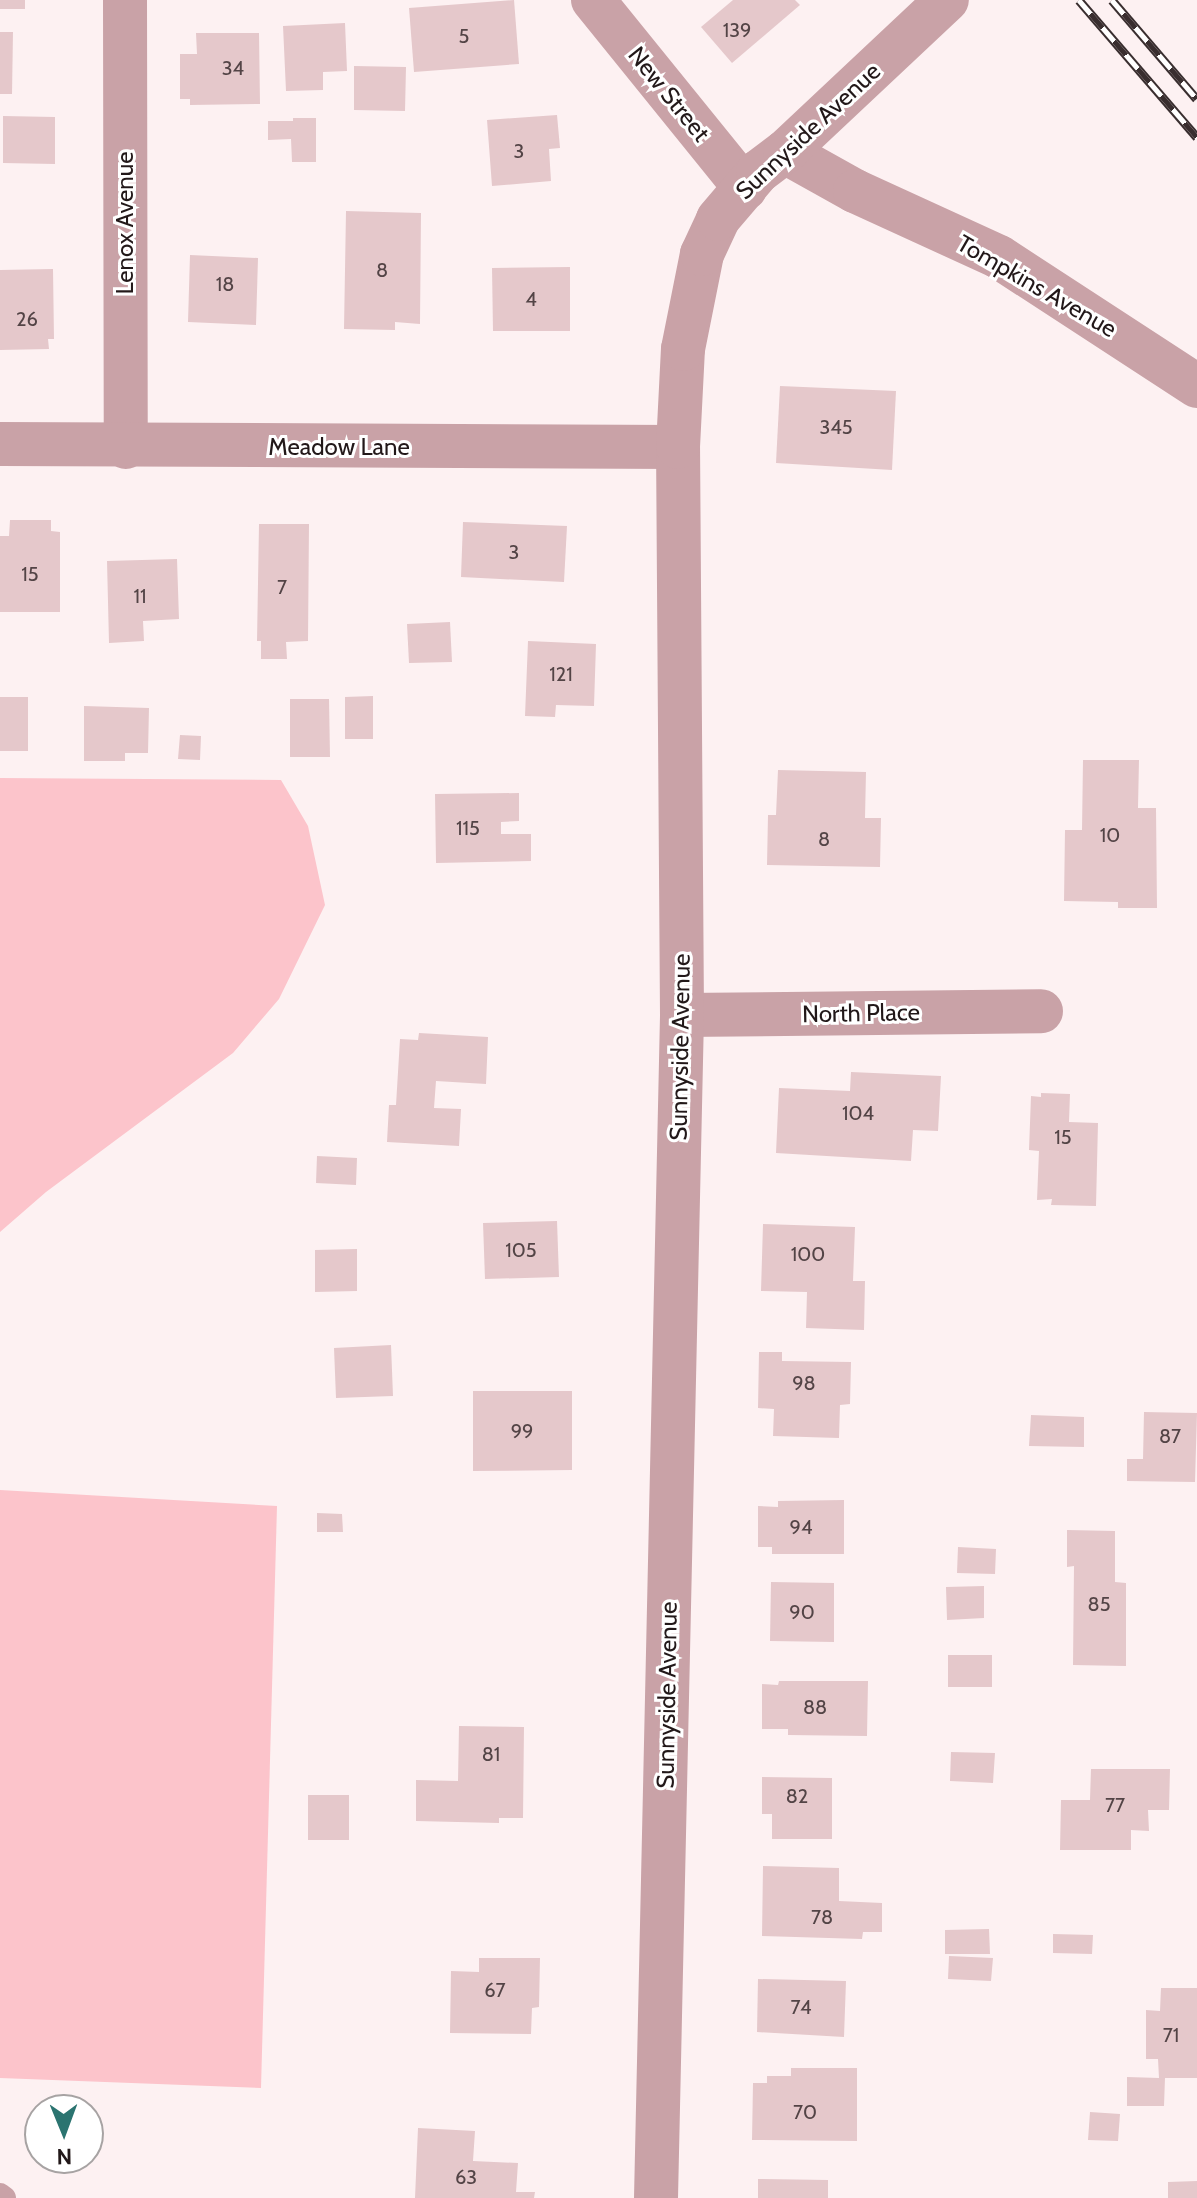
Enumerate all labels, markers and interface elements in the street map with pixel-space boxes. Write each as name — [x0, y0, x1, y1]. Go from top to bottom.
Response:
house number: 139 — [723, 18, 751, 42]
house number: 5 — [459, 24, 469, 48]
street label: New Street — [622, 41, 716, 147]
house number: 34 — [222, 56, 244, 80]
street label: Sunnyside Avenue — [730, 57, 886, 205]
house number: 3 — [514, 139, 524, 163]
street label: Lenox Avenue — [111, 151, 139, 295]
street label: Tompkins Avenue — [952, 229, 1122, 343]
house number: 8 — [376, 258, 388, 282]
house number: 18 — [216, 272, 234, 296]
house number: 4 — [525, 287, 537, 311]
house number: 26 — [16, 307, 38, 331]
house number: 345 — [819, 415, 853, 439]
street label: Meadow Lane — [268, 433, 410, 461]
house number: 3 — [509, 540, 519, 564]
house number: 15 — [21, 562, 39, 586]
house number: 7 — [277, 575, 287, 599]
house number: 11 — [133, 584, 147, 608]
house number: 121 — [549, 662, 573, 686]
house number: 115 — [456, 816, 480, 840]
house number: 10 — [1100, 823, 1120, 847]
house number: 8 — [818, 827, 830, 851]
street label: Sunnyside Avenue — [664, 953, 696, 1141]
street label: North Place — [802, 998, 920, 1028]
house number: 104 — [842, 1101, 874, 1125]
house number: 15 — [1054, 1125, 1072, 1149]
house number: 105 — [505, 1238, 537, 1262]
house number: 100 — [791, 1242, 825, 1266]
house number: 98 — [792, 1371, 816, 1395]
house number: 99 — [511, 1419, 533, 1443]
house number: 87 — [1159, 1424, 1181, 1448]
house number: 94 — [790, 1515, 812, 1539]
house number: 85 — [1088, 1592, 1110, 1616]
house number: 90 — [789, 1600, 815, 1624]
street label: Sunnyside Avenue — [651, 1601, 683, 1789]
house number: 88 — [803, 1695, 827, 1719]
house number: 81 — [482, 1742, 500, 1766]
house number: 82 — [786, 1784, 808, 1808]
house number: 77 — [1105, 1793, 1125, 1817]
house number: 78 — [811, 1905, 833, 1929]
house number: 67 — [484, 1978, 506, 2002]
house number: 74 — [791, 1995, 811, 2019]
house number: 71 — [1163, 2023, 1179, 2047]
north arrow — [24, 2094, 104, 2174]
house number: 70 — [793, 2100, 817, 2124]
text: N — [56, 2143, 72, 2170]
house number: 63 — [455, 2165, 477, 2189]

